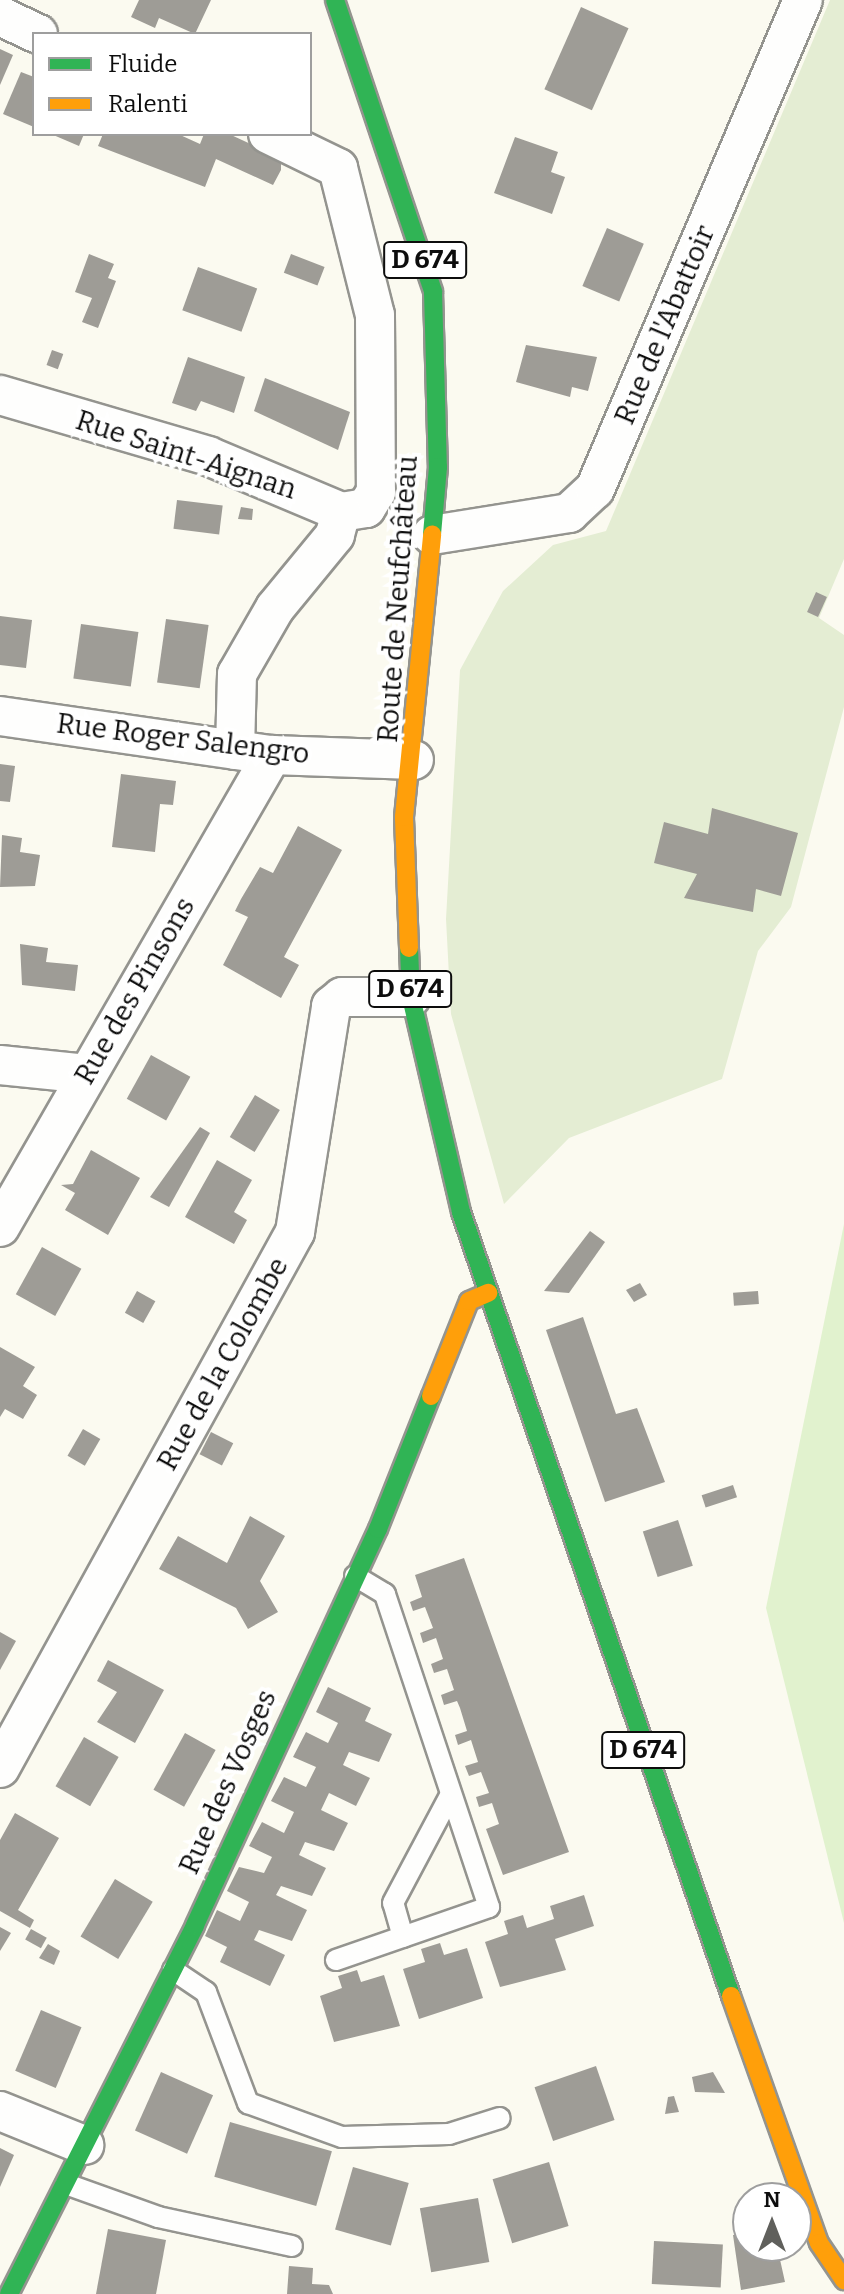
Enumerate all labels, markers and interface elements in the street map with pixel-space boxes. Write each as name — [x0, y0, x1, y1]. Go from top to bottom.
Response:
legend — [32, 32, 312, 136]
text: Fluide — [108, 50, 177, 78]
text: Ralenti — [108, 90, 188, 118]
street label: Rue de l'Abattoir — [608, 220, 722, 430]
road number: D 674 — [383, 238, 467, 282]
street label: Rue Saint-Aignan — [72, 404, 300, 506]
street label: Route de Neufchâteau — [371, 454, 425, 744]
street label: Rue Roger Salengro — [55, 707, 311, 771]
street label: Rue des Pinsons — [68, 892, 202, 1090]
road number: D 674 — [368, 967, 452, 1011]
street label: Rue de la Colombe — [151, 1252, 295, 1476]
street label: Rue des Vosges — [172, 1685, 284, 1879]
road number: D 674 — [601, 1728, 685, 1772]
north arrow — [732, 2182, 812, 2262]
text: N — [764, 2186, 780, 2213]

